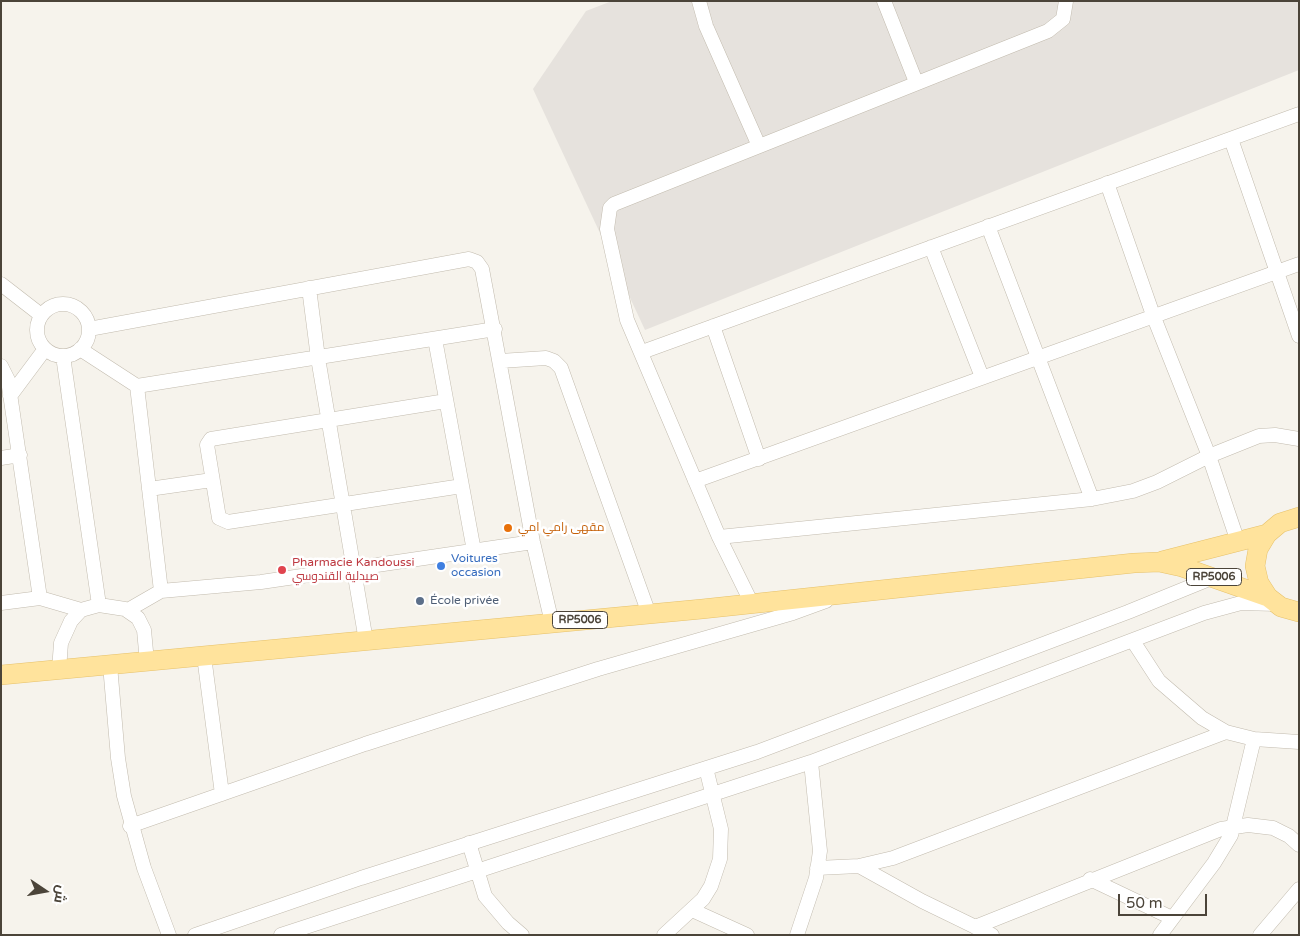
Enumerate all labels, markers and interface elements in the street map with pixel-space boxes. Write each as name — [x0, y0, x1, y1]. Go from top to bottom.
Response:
place label: مقهى رامي امي — [518, 521, 604, 535]
marker: مقهى رامي امي — [502, 522, 514, 534]
place label: Voitures occasion — [451, 552, 501, 580]
place label: Pharmacie Kandoussi صيدلية القندوسي — [292, 556, 414, 584]
marker: Voitures occasion — [435, 560, 447, 572]
marker: Pharmacie Kandoussi صيدلية القندوسي — [276, 564, 288, 576]
road number: RP5006 — [1186, 568, 1242, 586]
place label: École privée — [430, 594, 499, 608]
marker: École privée — [414, 595, 426, 607]
road number: RP5006 — [552, 612, 608, 628]
north arrow — [20, 866, 70, 916]
text: ش — [50, 884, 70, 905]
scale bar — [1120, 884, 1209, 916]
text: 50 m — [1126, 894, 1163, 912]

